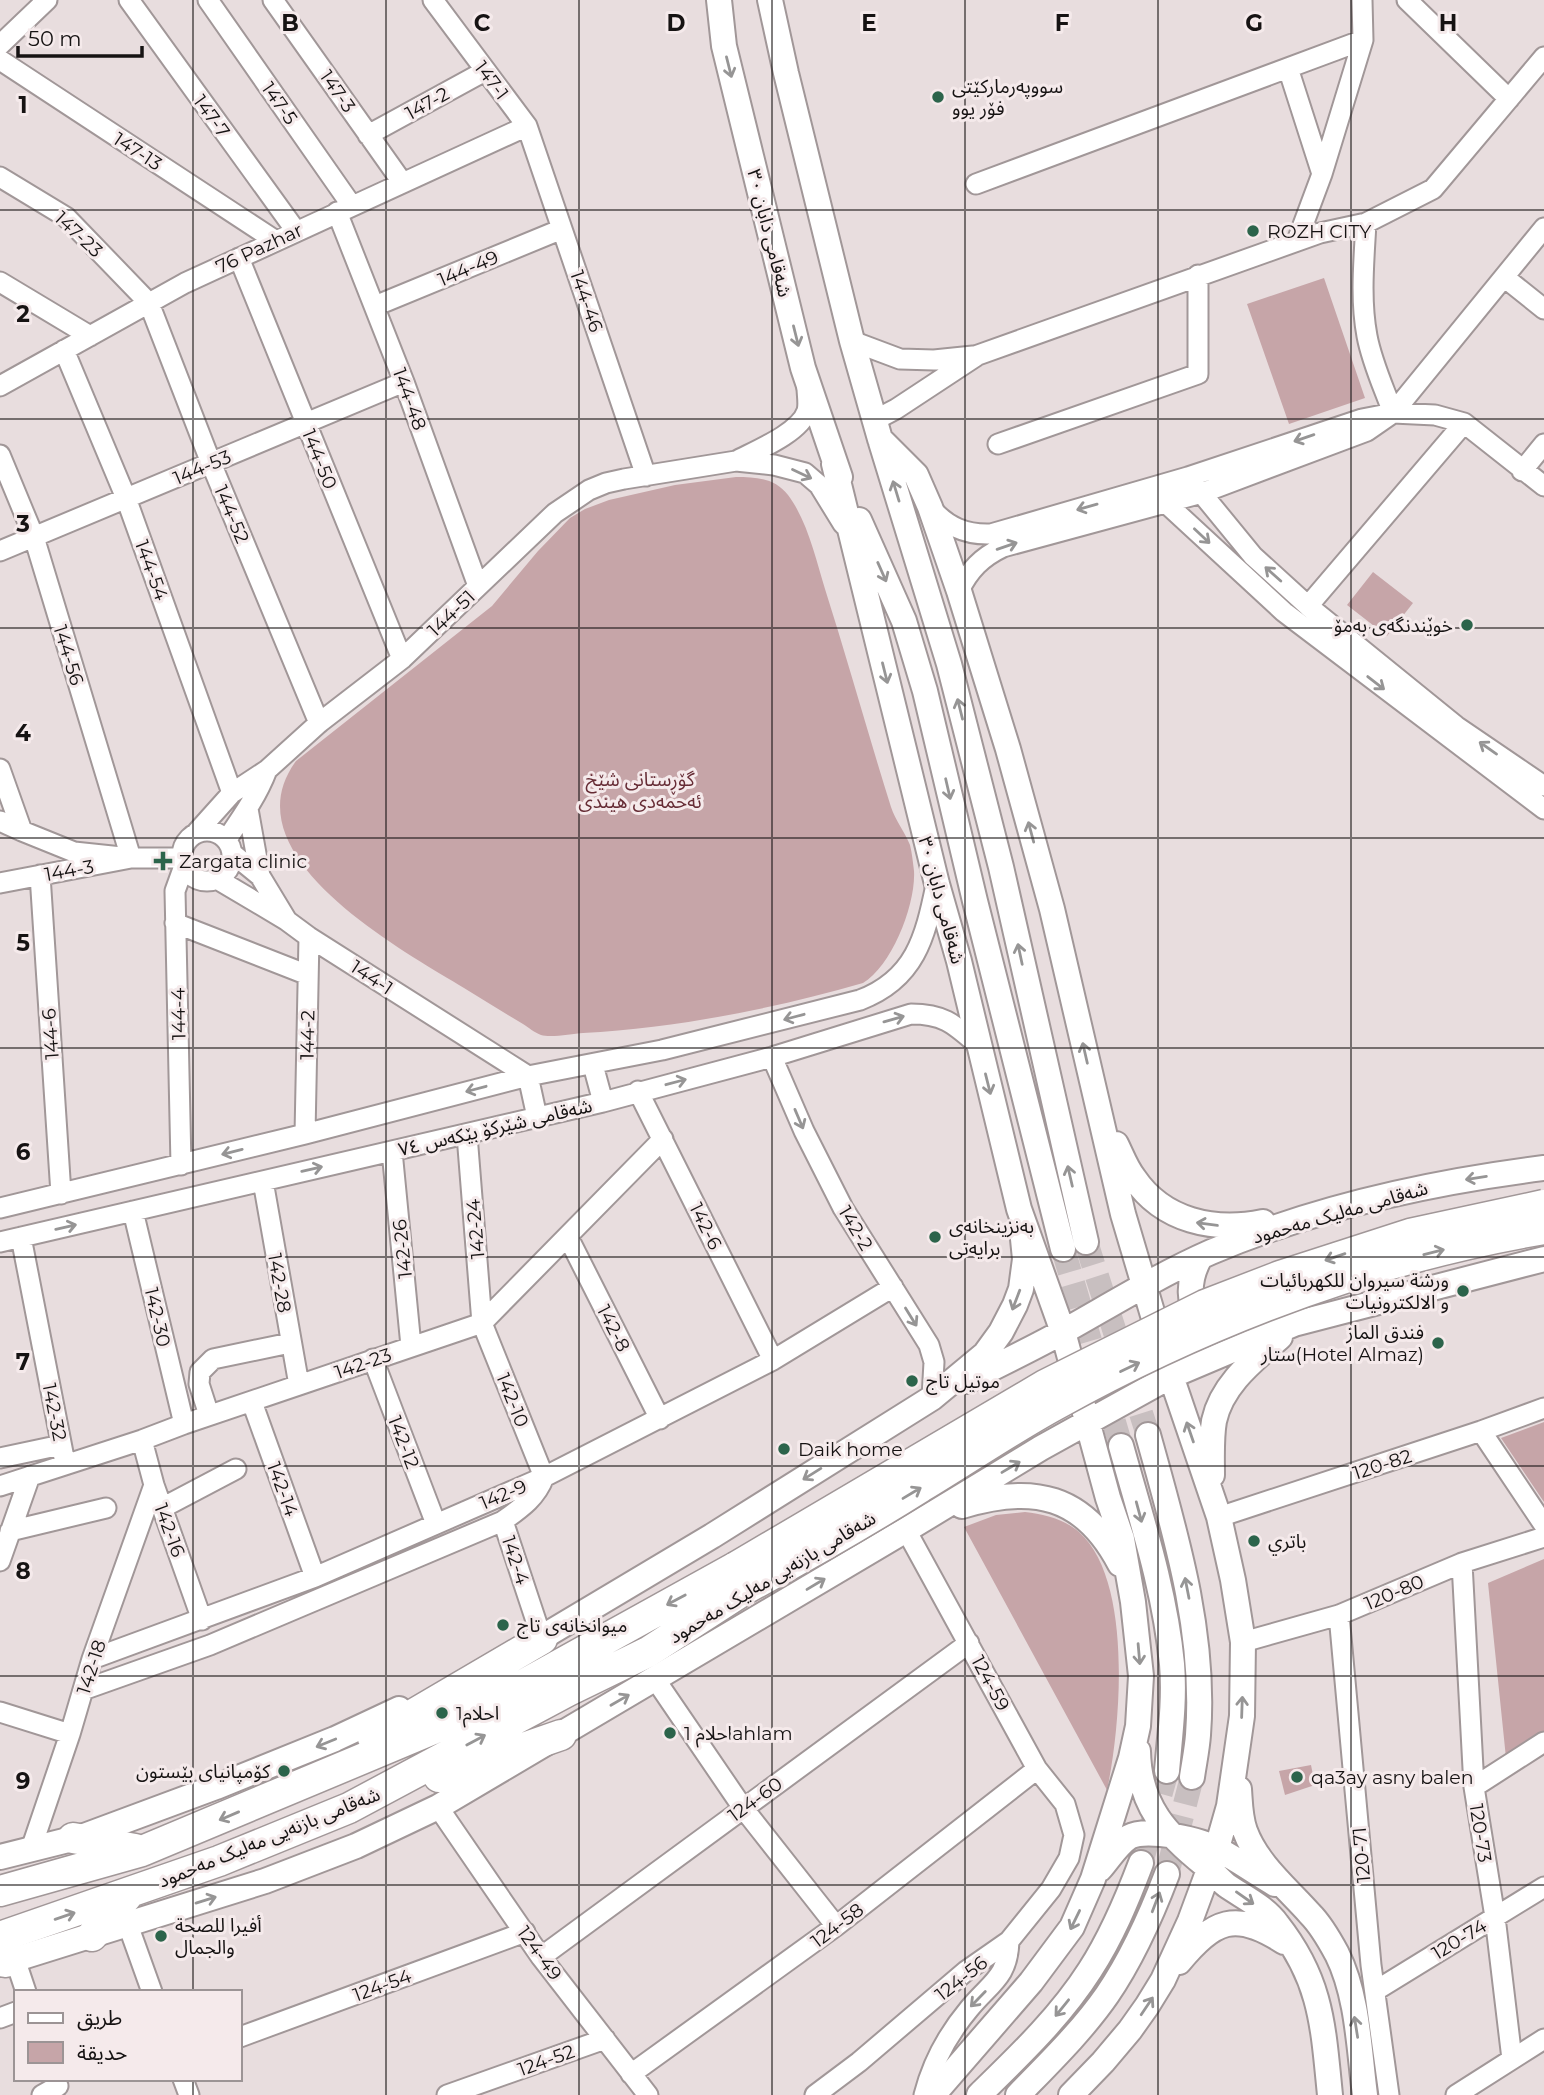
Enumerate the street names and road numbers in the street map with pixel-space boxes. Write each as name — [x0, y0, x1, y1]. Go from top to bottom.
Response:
street label: 147-1 — [470, 56, 514, 104]
street label: 147-3 — [315, 66, 360, 117]
street label: 147-5 — [257, 78, 303, 129]
street label: 147-2 — [401, 82, 453, 125]
street label: 147-7 — [188, 91, 235, 142]
street label: 147-13 — [109, 127, 166, 176]
street label: شەقامی دابان ٣٠ — [743, 167, 797, 299]
street label: 147-23 — [50, 206, 107, 262]
street label: 76 Pazhar — [212, 218, 306, 279]
street label: 144-49 — [434, 245, 502, 291]
street label: 144-46 — [565, 267, 608, 335]
street label: 144-48 — [388, 365, 431, 433]
street label: 144-50 — [297, 426, 342, 493]
street label: 144-53 — [170, 445, 235, 490]
street label: 144-52 — [209, 482, 254, 547]
street label: 144-54 — [130, 537, 173, 604]
street label: 144-51 — [423, 585, 480, 641]
street label: 144-56 — [48, 622, 89, 688]
street label: شەقامی دابان ٣٠ — [913, 834, 970, 966]
street label: 144-3 — [43, 855, 96, 886]
street label: 144-1 — [346, 955, 397, 1000]
street label: 144-4 — [167, 987, 190, 1040]
street label: 144-6 — [37, 1008, 64, 1060]
street label: 144-2 — [296, 1010, 319, 1060]
street label: شەقامی شێرکۆ بێکەس ٧٤ — [396, 1094, 594, 1161]
street label: شەقامی مەلیک مەحمود — [1250, 1176, 1430, 1249]
street label: 142-24 — [461, 1198, 490, 1260]
street label: 142-6 — [684, 1199, 727, 1253]
street label: 142-2 — [833, 1202, 878, 1255]
street label: 142-26 — [388, 1218, 417, 1280]
street label: 142-28 — [263, 1252, 296, 1315]
street label: 142-30 — [140, 1285, 175, 1349]
street label: 142-8 — [592, 1301, 635, 1355]
street label: 142-23 — [332, 1343, 395, 1384]
street label: 142-10 — [491, 1370, 534, 1431]
street label: 142-32 — [38, 1381, 71, 1443]
street label: 142-12 — [383, 1413, 424, 1472]
street label: 120-82 — [1350, 1444, 1415, 1485]
street label: 142-14 — [262, 1459, 303, 1520]
street label: 142-9 — [476, 1474, 530, 1515]
street label: 142-16 — [149, 1500, 190, 1560]
street label: شەقامی بازنەیی مەلیک مەحمود — [665, 1506, 880, 1648]
street label: 142-4 — [497, 1533, 534, 1588]
street label: 120-80 — [1361, 1570, 1427, 1615]
street label: 142-18 — [72, 1637, 111, 1697]
street label: 124-59 — [966, 1652, 1015, 1715]
street label: 124-60 — [724, 1772, 787, 1827]
street label: شەقامی بازنەیی مەلیک مەحمود — [155, 1782, 383, 1893]
street label: 120-73 — [1465, 1802, 1496, 1864]
street label: 120-71 — [1348, 1826, 1375, 1884]
street label: 124-58 — [806, 1898, 868, 1953]
street label: 120-74 — [1428, 1914, 1491, 1965]
street label: 124-49 — [512, 1922, 567, 1985]
street label: 124-56 — [931, 1951, 992, 2006]
street label: 124-54 — [350, 1964, 415, 2007]
street label: 124-52 — [515, 2040, 578, 2081]

